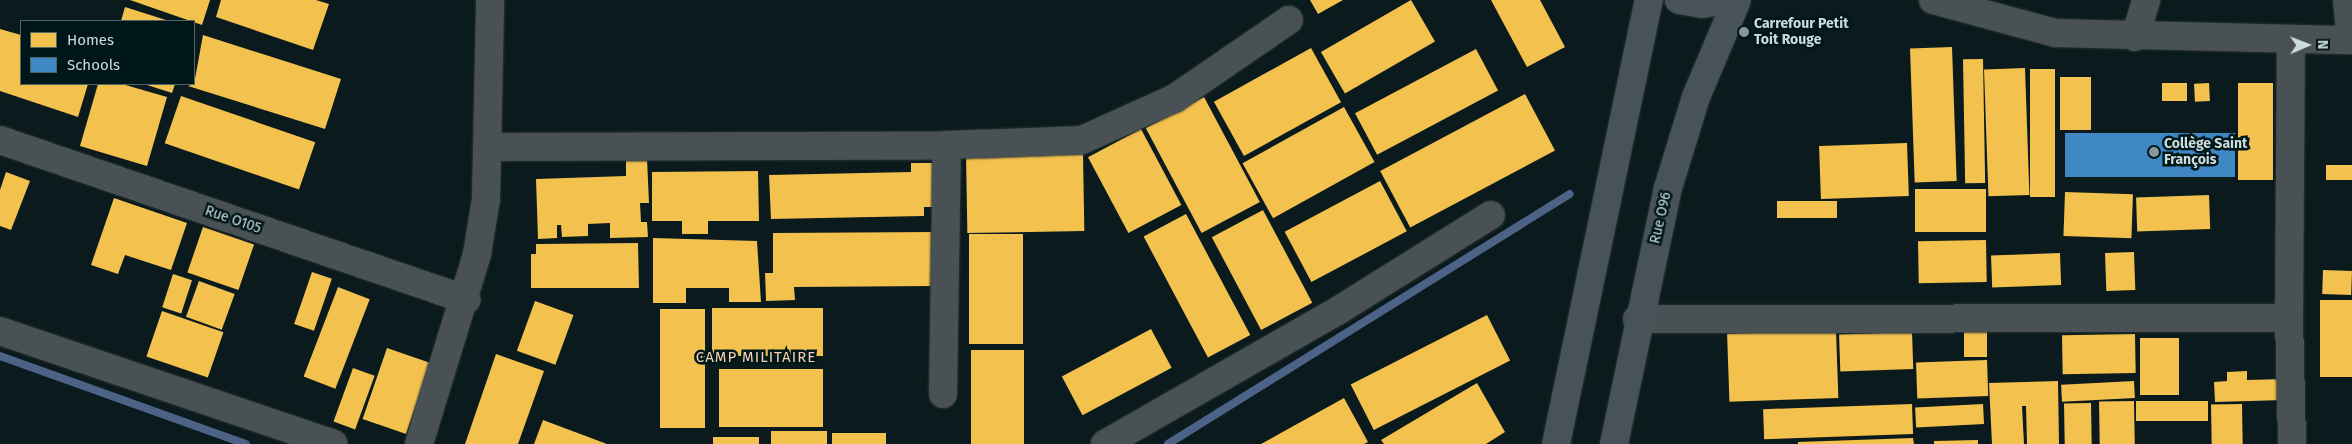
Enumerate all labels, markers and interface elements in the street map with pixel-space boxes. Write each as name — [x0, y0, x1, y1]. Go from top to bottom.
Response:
place label: Carrefour Petit Toit Rouge — [1754, 16, 1849, 48]
legend — [20, 20, 195, 85]
north arrow — [2282, 20, 2332, 70]
marker: Carrefour Petit Toit Rouge — [1738, 26, 1750, 38]
text: Homes — [67, 31, 114, 49]
text: N — [2314, 40, 2331, 50]
text: Schools — [67, 56, 120, 74]
place label: Collège Saint François — [2164, 136, 2247, 168]
marker: Collège Saint François — [2148, 146, 2160, 158]
street label: Rue O96 — [1647, 191, 1675, 245]
street label: Rue O105 — [203, 203, 263, 237]
district label: CAMP MILITAIRE — [694, 349, 818, 367]

